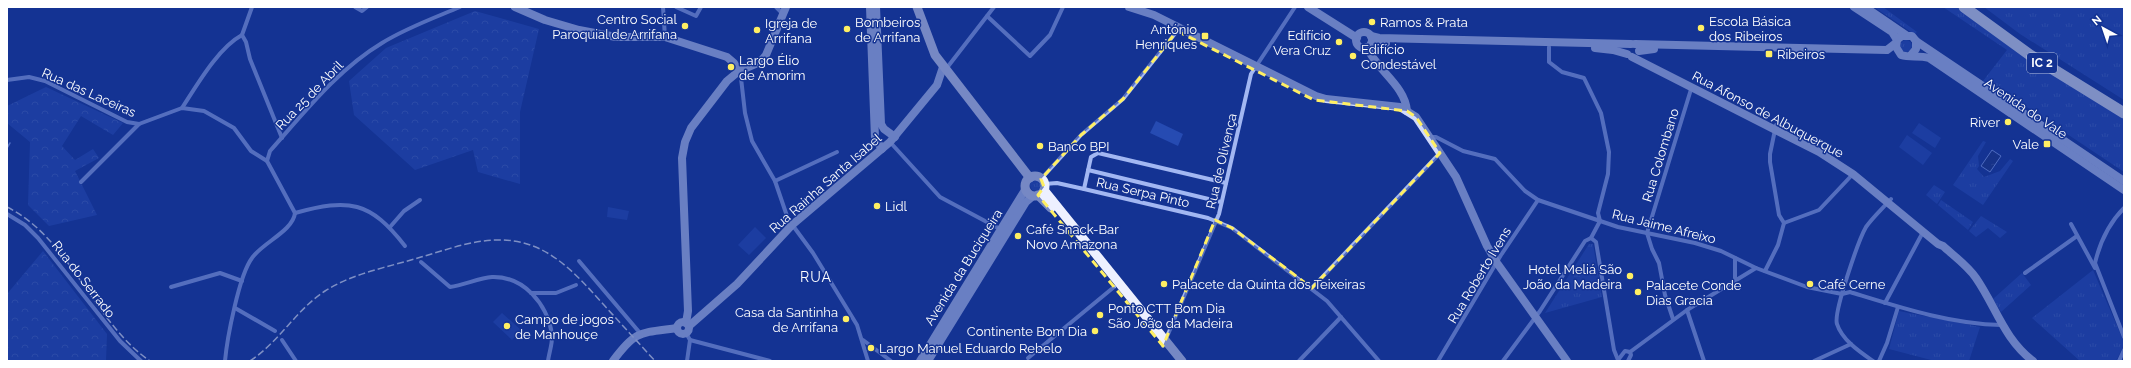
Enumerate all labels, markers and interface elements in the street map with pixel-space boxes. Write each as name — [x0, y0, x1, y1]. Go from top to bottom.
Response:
north arrow — [2083, 8, 2123, 48]
place label: Centro Social Paroquial de Arrifana — [552, 12, 677, 42]
text: N — [2089, 13, 2104, 28]
place label: Escola Básica dos Ribeiros — [1709, 14, 1791, 44]
place label: Bombeiros de Arrifana — [855, 15, 920, 45]
place label: Ramos & Prata — [1380, 15, 1468, 30]
place label: Igreja de Arrifana — [765, 16, 818, 46]
marker: Ramos & Prata — [1367, 17, 1377, 27]
marker: Centro Social Paroquial de Arrifana — [680, 21, 690, 31]
place label: António Henriques — [1135, 22, 1197, 52]
marker: Escola Básica dos Ribeiros — [1696, 23, 1706, 33]
marker: Bombeiros de Arrifana — [842, 24, 852, 34]
marker: Igreja de Arrifana — [752, 25, 762, 35]
place label: Edifício Vera Cruz — [1273, 28, 1331, 58]
marker: António Henriques — [1200, 31, 1210, 41]
marker: Edifício Vera Cruz — [1334, 37, 1344, 47]
place label: Edifício Condestável — [1361, 42, 1437, 72]
place label: Ribeiros — [1777, 47, 1825, 62]
marker: Ribeiros — [1764, 49, 1774, 59]
marker: Edifício Condestável — [1348, 51, 1358, 61]
place label: Largo Élio de Amorim — [739, 53, 805, 83]
road number: IC 2 — [2027, 53, 2057, 73]
street label: Rua 25 de Abril — [273, 57, 346, 133]
marker: Largo Élio de Amorim — [726, 62, 736, 72]
street label: Rua das Laceiras — [39, 65, 138, 120]
street label: Rua Afonso de Albuquerque — [1690, 68, 1846, 161]
street label: Avenida do Vale — [1981, 75, 2070, 142]
street label: Rua Colombano — [1639, 106, 1682, 204]
street label: Rua de Olivença — [1203, 112, 1240, 210]
place label: River — [1970, 115, 2000, 130]
marker: River — [2003, 117, 2013, 127]
street label: Rua Rainha Santa Isabel — [766, 130, 885, 236]
place label: Vale — [2013, 137, 2039, 152]
place label: Banco BPI — [1048, 139, 1109, 154]
marker: Vale — [2042, 139, 2052, 149]
marker: Banco BPI — [1035, 141, 1045, 151]
street label: Rua Serpa Pinto — [1095, 174, 1191, 211]
place label: Lidl — [885, 199, 907, 214]
marker: Lidl — [872, 201, 882, 211]
street label: Avenida da Buciqueira — [921, 206, 1005, 328]
street label: Rua Jaime Afreixo — [1610, 206, 1718, 247]
place label: Café Snack-Bar Novo Amazona — [1026, 222, 1119, 252]
street label: Rua Roberto Ivens — [1445, 224, 1514, 326]
marker: Café Snack-Bar Novo Amazona — [1013, 231, 1023, 241]
street label: Rua do Serrado — [49, 238, 118, 321]
place label: Hotel Meliá São João da Madeira — [1523, 262, 1622, 292]
district label: RUA — [800, 269, 832, 285]
marker: Hotel Meliá São João da Madeira — [1625, 271, 1635, 281]
place label: Palacete da Quinta dos Teixeiras — [1172, 277, 1365, 292]
place label: Café Cerne — [1818, 277, 1886, 292]
place label: Palacete Conde Dias Gracia — [1646, 278, 1742, 308]
marker: Palacete da Quinta dos Teixeiras — [1159, 279, 1169, 289]
marker: Café Cerne — [1805, 279, 1815, 289]
marker: Palacete Conde Dias Gracia — [1633, 287, 1643, 297]
place label: Ponto CTT Bom Dia São João da Madeira — [1108, 301, 1233, 331]
place label: Casa da Santinha de Arrifana — [735, 305, 838, 335]
marker: Ponto CTT Bom Dia São João da Madeira — [1095, 310, 1105, 320]
place label: Campo de jogos de Manhouçe — [515, 312, 614, 342]
marker: Casa da Santinha de Arrifana — [841, 314, 851, 324]
marker: Campo de jogos de Manhouçe — [502, 321, 512, 331]
place label: Continente Bom Dia — [967, 324, 1087, 339]
marker: Continente Bom Dia — [1090, 326, 1100, 336]
place label: Largo Manuel Eduardo Rebelo — [879, 341, 1062, 356]
marker: Largo Manuel Eduardo Rebelo — [866, 343, 876, 353]

